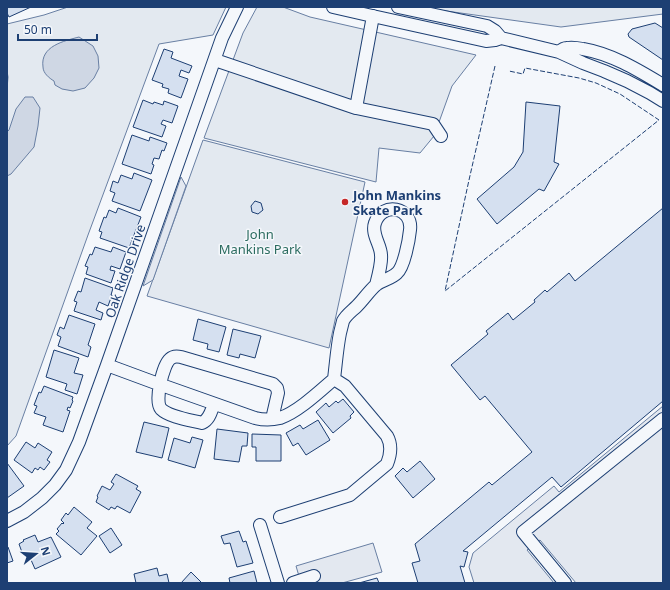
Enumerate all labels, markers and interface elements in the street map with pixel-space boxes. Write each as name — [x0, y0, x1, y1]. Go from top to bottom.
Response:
scale bar — [18, 16, 97, 42]
text: 50 m — [24, 21, 52, 38]
place label: John Mankins Skate Park — [352, 186, 441, 219]
marker: John Mankins Skate Park — [340, 197, 350, 207]
street label: Oak Ridge Drive — [101, 222, 149, 320]
park label: John Mankins Park — [219, 225, 301, 258]
north arrow — [16, 534, 56, 574]
text: N — [38, 544, 55, 557]

